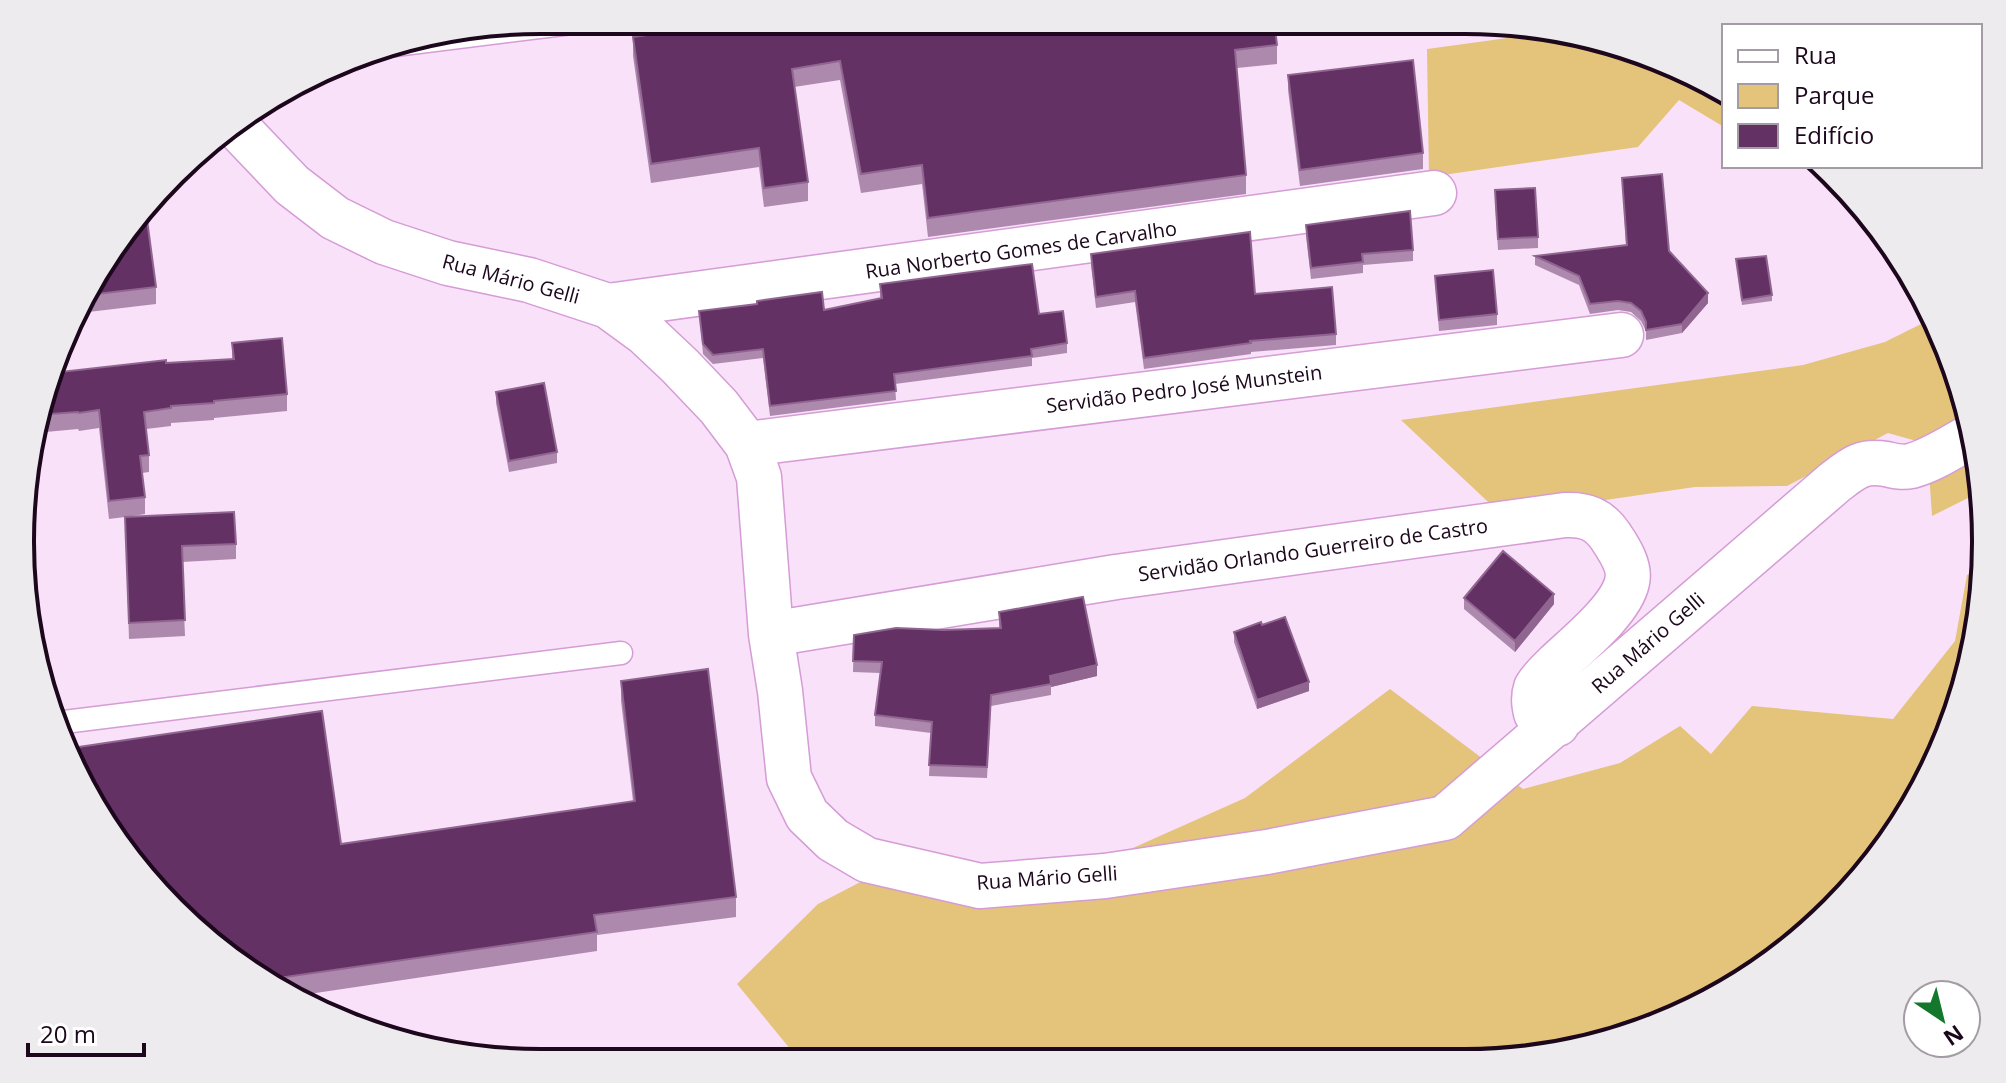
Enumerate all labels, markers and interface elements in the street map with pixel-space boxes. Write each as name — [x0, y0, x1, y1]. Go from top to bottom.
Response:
legend — [1722, 24, 1982, 168]
text: Rua — [1794, 38, 1837, 71]
text: Parque — [1794, 78, 1874, 111]
text: Edifício — [1794, 118, 1874, 151]
street label: Rua Norberto Gomes de Carvalho — [863, 214, 1178, 285]
street label: Rua Mário Gelli — [439, 247, 583, 310]
street label: Servidão Pedro José Munstein — [1044, 358, 1324, 419]
street label: Servidão Orlando Guerreiro de Castro — [1136, 512, 1490, 587]
street label: Rua Mário Gelli — [1585, 586, 1710, 699]
street label: Rua Mário Gelli — [976, 859, 1118, 896]
north arrow — [1902, 979, 1982, 1059]
scale bar — [28, 1007, 144, 1057]
text: 20 m — [40, 1017, 96, 1050]
text: N — [1938, 1019, 1970, 1054]

